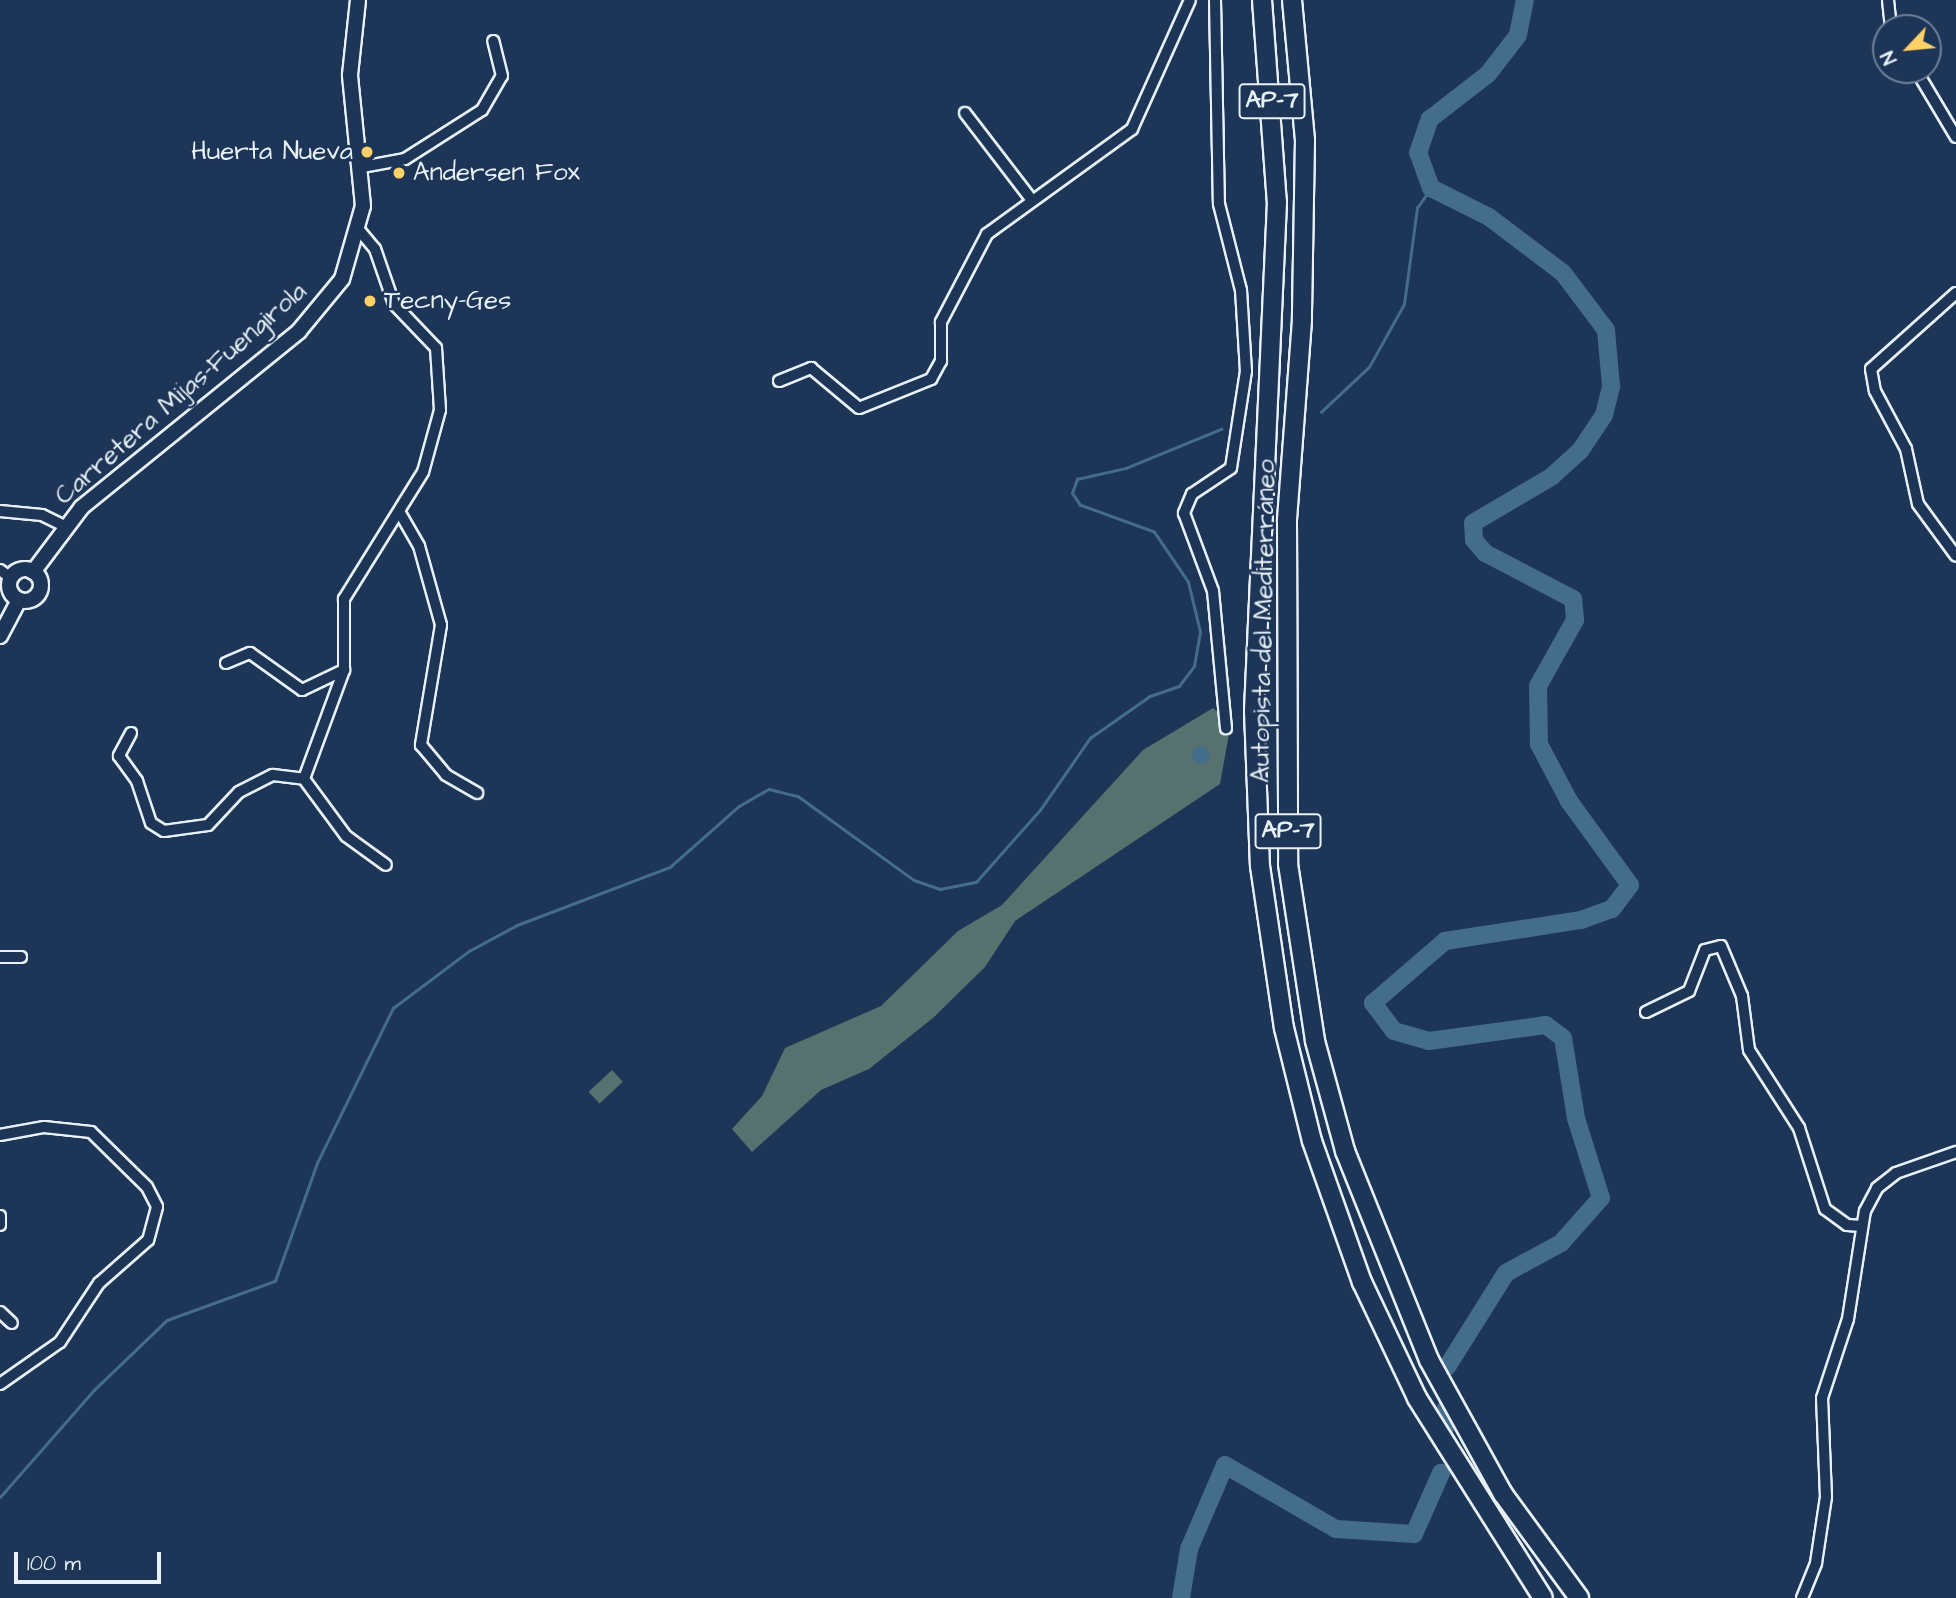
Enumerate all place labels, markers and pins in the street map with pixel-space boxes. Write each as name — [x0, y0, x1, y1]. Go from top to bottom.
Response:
place label: Huerta Nueva — [191, 136, 353, 168]
marker: Huerta Nueva — [359, 144, 375, 160]
place label: Andersen Fox — [413, 157, 580, 189]
marker: Andersen Fox — [391, 165, 407, 181]
place label: Tecny-Ges — [384, 285, 511, 317]
marker: Tecny-Ges — [362, 293, 378, 309]

